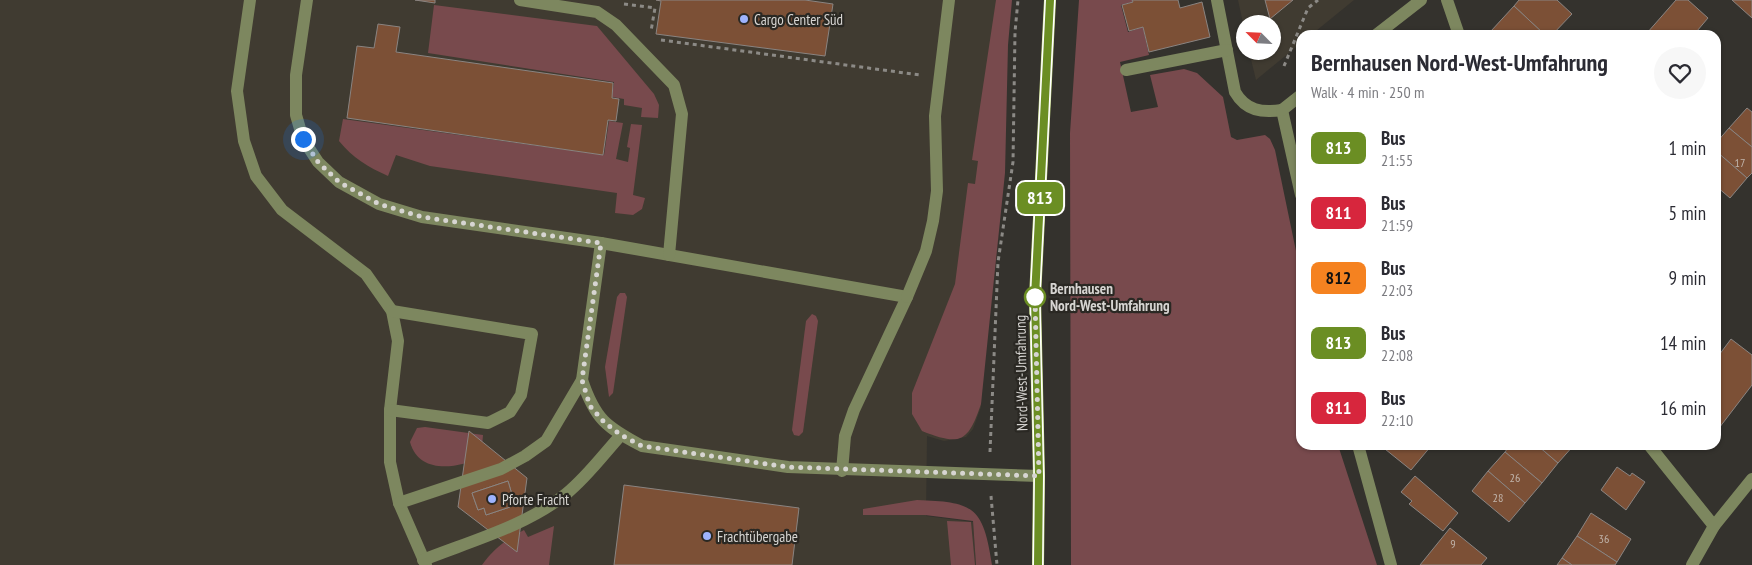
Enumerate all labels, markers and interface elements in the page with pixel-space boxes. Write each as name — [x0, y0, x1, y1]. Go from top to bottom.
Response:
place label: Cargo Center Süd — [754, 10, 843, 29]
marker: Cargo Center Süd — [738, 13, 750, 25]
north arrow — [1236, 15, 1281, 60]
map controls — [1236, 15, 1281, 60]
text: Bernhausen Nord-West-Umfahrung — [1311, 47, 1608, 78]
button: heart — [1654, 47, 1706, 99]
text: Walk · 4 min · 250 m — [1311, 82, 1424, 102]
text: Bus — [1381, 126, 1405, 150]
your location — [291, 127, 316, 152]
text: 813 — [1326, 136, 1351, 159]
text: 1 min — [1669, 136, 1706, 160]
text: 21:55 — [1381, 150, 1413, 170]
house number: 17 — [1735, 155, 1745, 170]
line badge: 813 — [1011, 182, 1069, 214]
text: 813 — [1027, 186, 1053, 209]
text: Bus — [1381, 191, 1405, 215]
text: 811 — [1326, 201, 1351, 224]
text: 5 min — [1669, 201, 1706, 225]
text: 21:59 — [1381, 215, 1413, 235]
text: Bus — [1381, 256, 1405, 280]
text: 812 — [1326, 266, 1351, 289]
text: 9 min — [1669, 266, 1706, 290]
place label: Bernhausen Nord-West-Umfahrung — [1050, 279, 1170, 315]
text: 22:03 — [1381, 280, 1413, 300]
marker: Bernhausen Nord-West-Umfahrung — [1024, 286, 1046, 308]
street label: Nord-West-Umfahrung — [1010, 315, 1032, 431]
text: Bus — [1381, 321, 1405, 345]
text: 813 — [1326, 331, 1351, 354]
text: 14 min — [1660, 331, 1706, 355]
text: 22:08 — [1381, 345, 1413, 365]
text: Bus — [1381, 386, 1405, 410]
text: 811 — [1326, 396, 1351, 419]
text: 16 min — [1660, 396, 1706, 420]
text: 22:10 — [1381, 410, 1413, 430]
house number: 26 — [1510, 470, 1520, 485]
place label: Pforte Fracht — [502, 490, 569, 509]
house number: 28 — [1493, 490, 1503, 505]
marker: Pforte Fracht — [486, 493, 498, 505]
place label: Frachtübergabe — [717, 527, 798, 546]
marker: Frachtübergabe — [701, 530, 713, 542]
house number: 36 — [1599, 531, 1609, 546]
house number: 9 — [1450, 536, 1456, 551]

